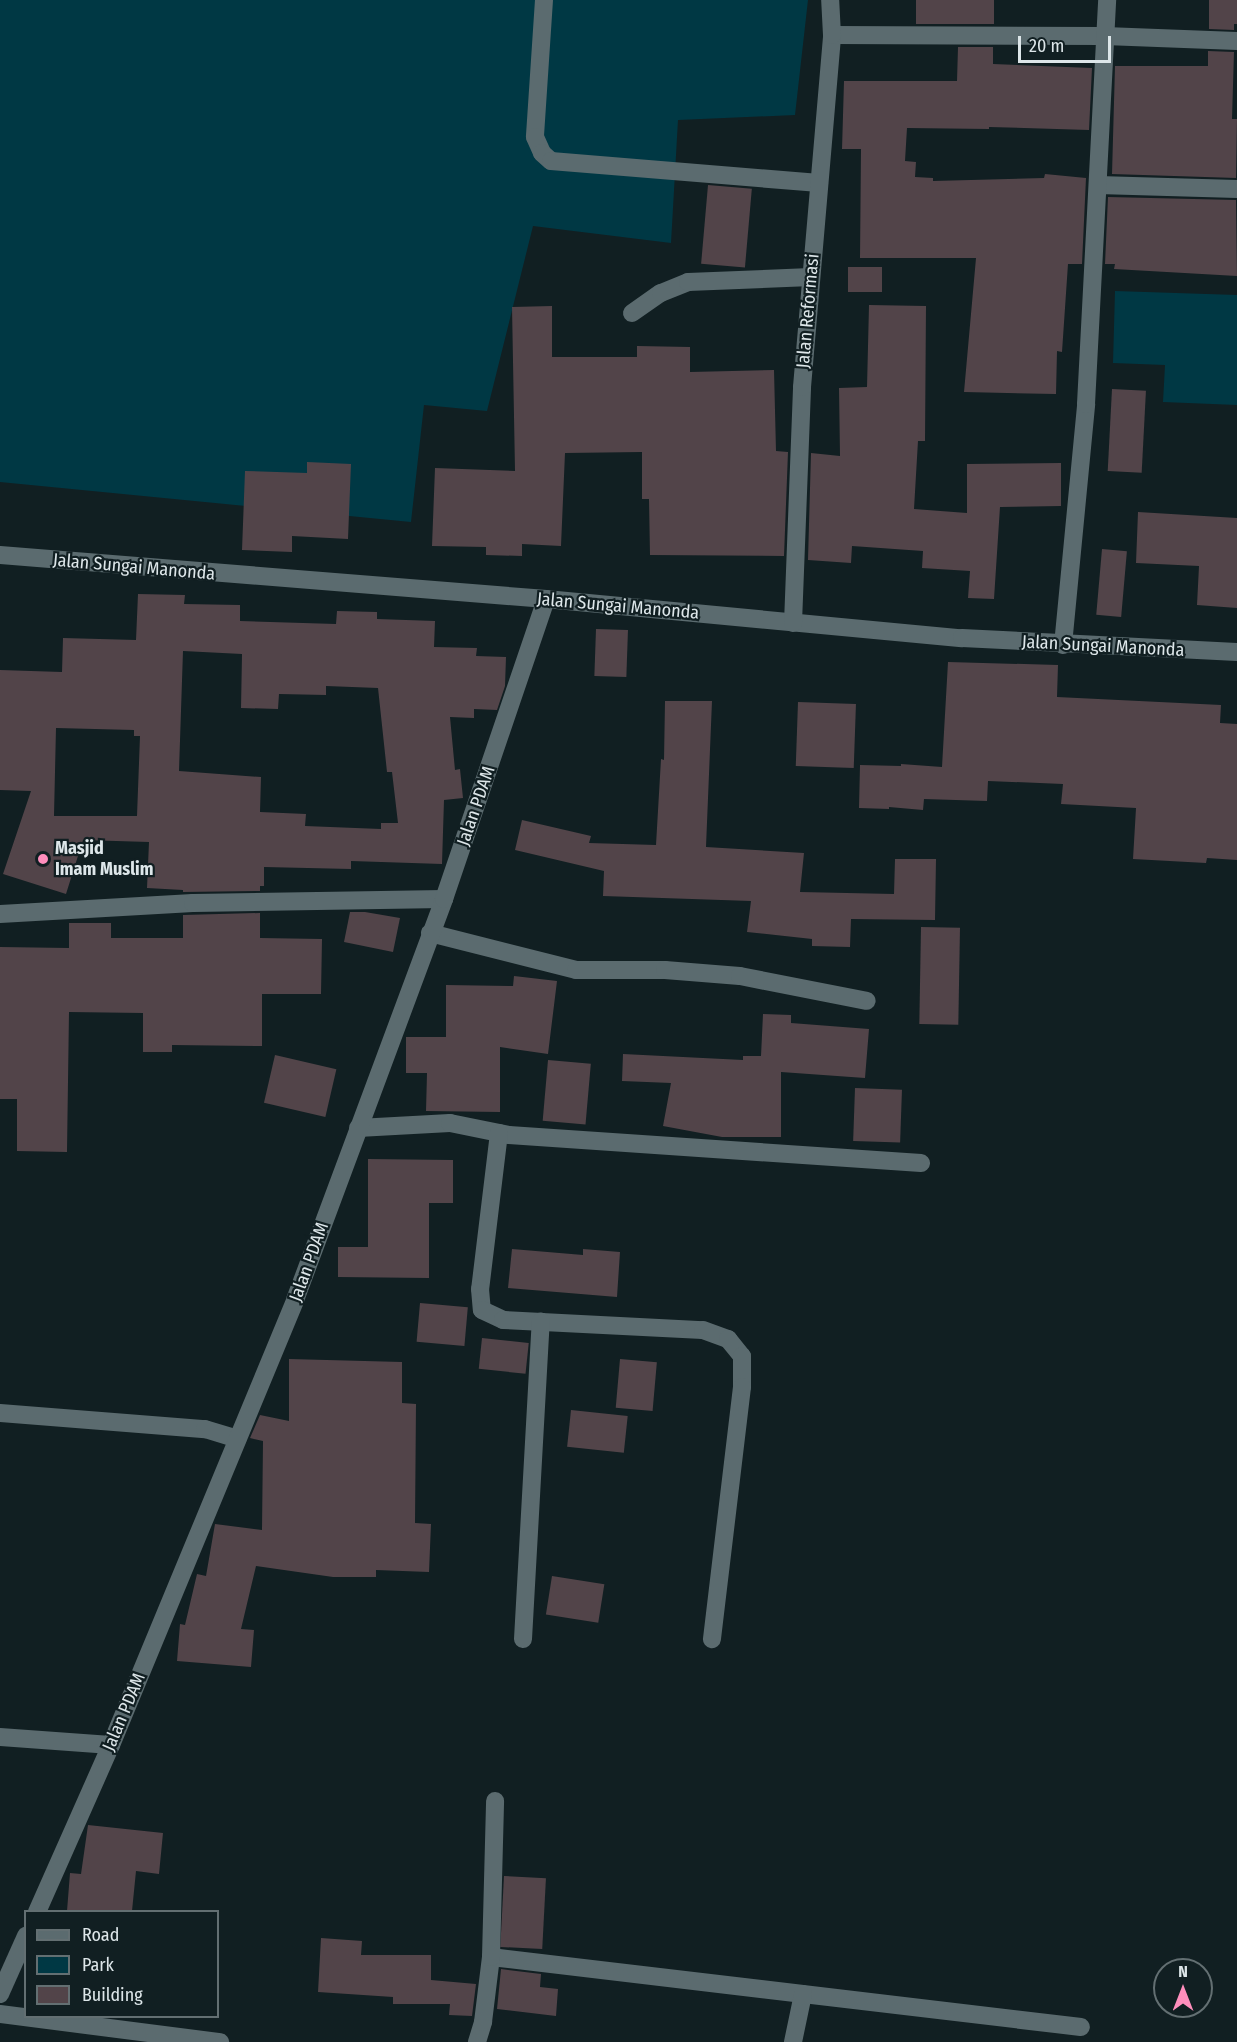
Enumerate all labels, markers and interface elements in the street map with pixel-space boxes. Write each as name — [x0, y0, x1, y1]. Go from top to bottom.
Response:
scale bar — [1021, 24, 1114, 62]
text: 20 m — [1029, 35, 1064, 57]
street label: Jalan Reformasi — [792, 253, 824, 369]
street label: Jalan Sungai Manonda — [52, 549, 216, 585]
street label: Jalan Sungai Manonda — [536, 588, 700, 624]
street label: Jalan Sungai Manonda — [1021, 631, 1185, 661]
street label: Jalan PDAM — [452, 763, 500, 849]
place label: Masjid Imam Muslim — [55, 838, 153, 880]
marker: Masjid Imam Muslim — [36, 852, 50, 866]
street label: Jalan PDAM — [285, 1219, 333, 1305]
street label: Jalan PDAM — [98, 1670, 150, 1754]
legend — [24, 1910, 219, 2018]
text: Road — [82, 1924, 119, 1946]
text: Park — [82, 1954, 114, 1976]
north arrow — [1153, 1958, 1213, 2018]
text: N — [1178, 1962, 1188, 1981]
text: Building — [82, 1984, 143, 2006]

